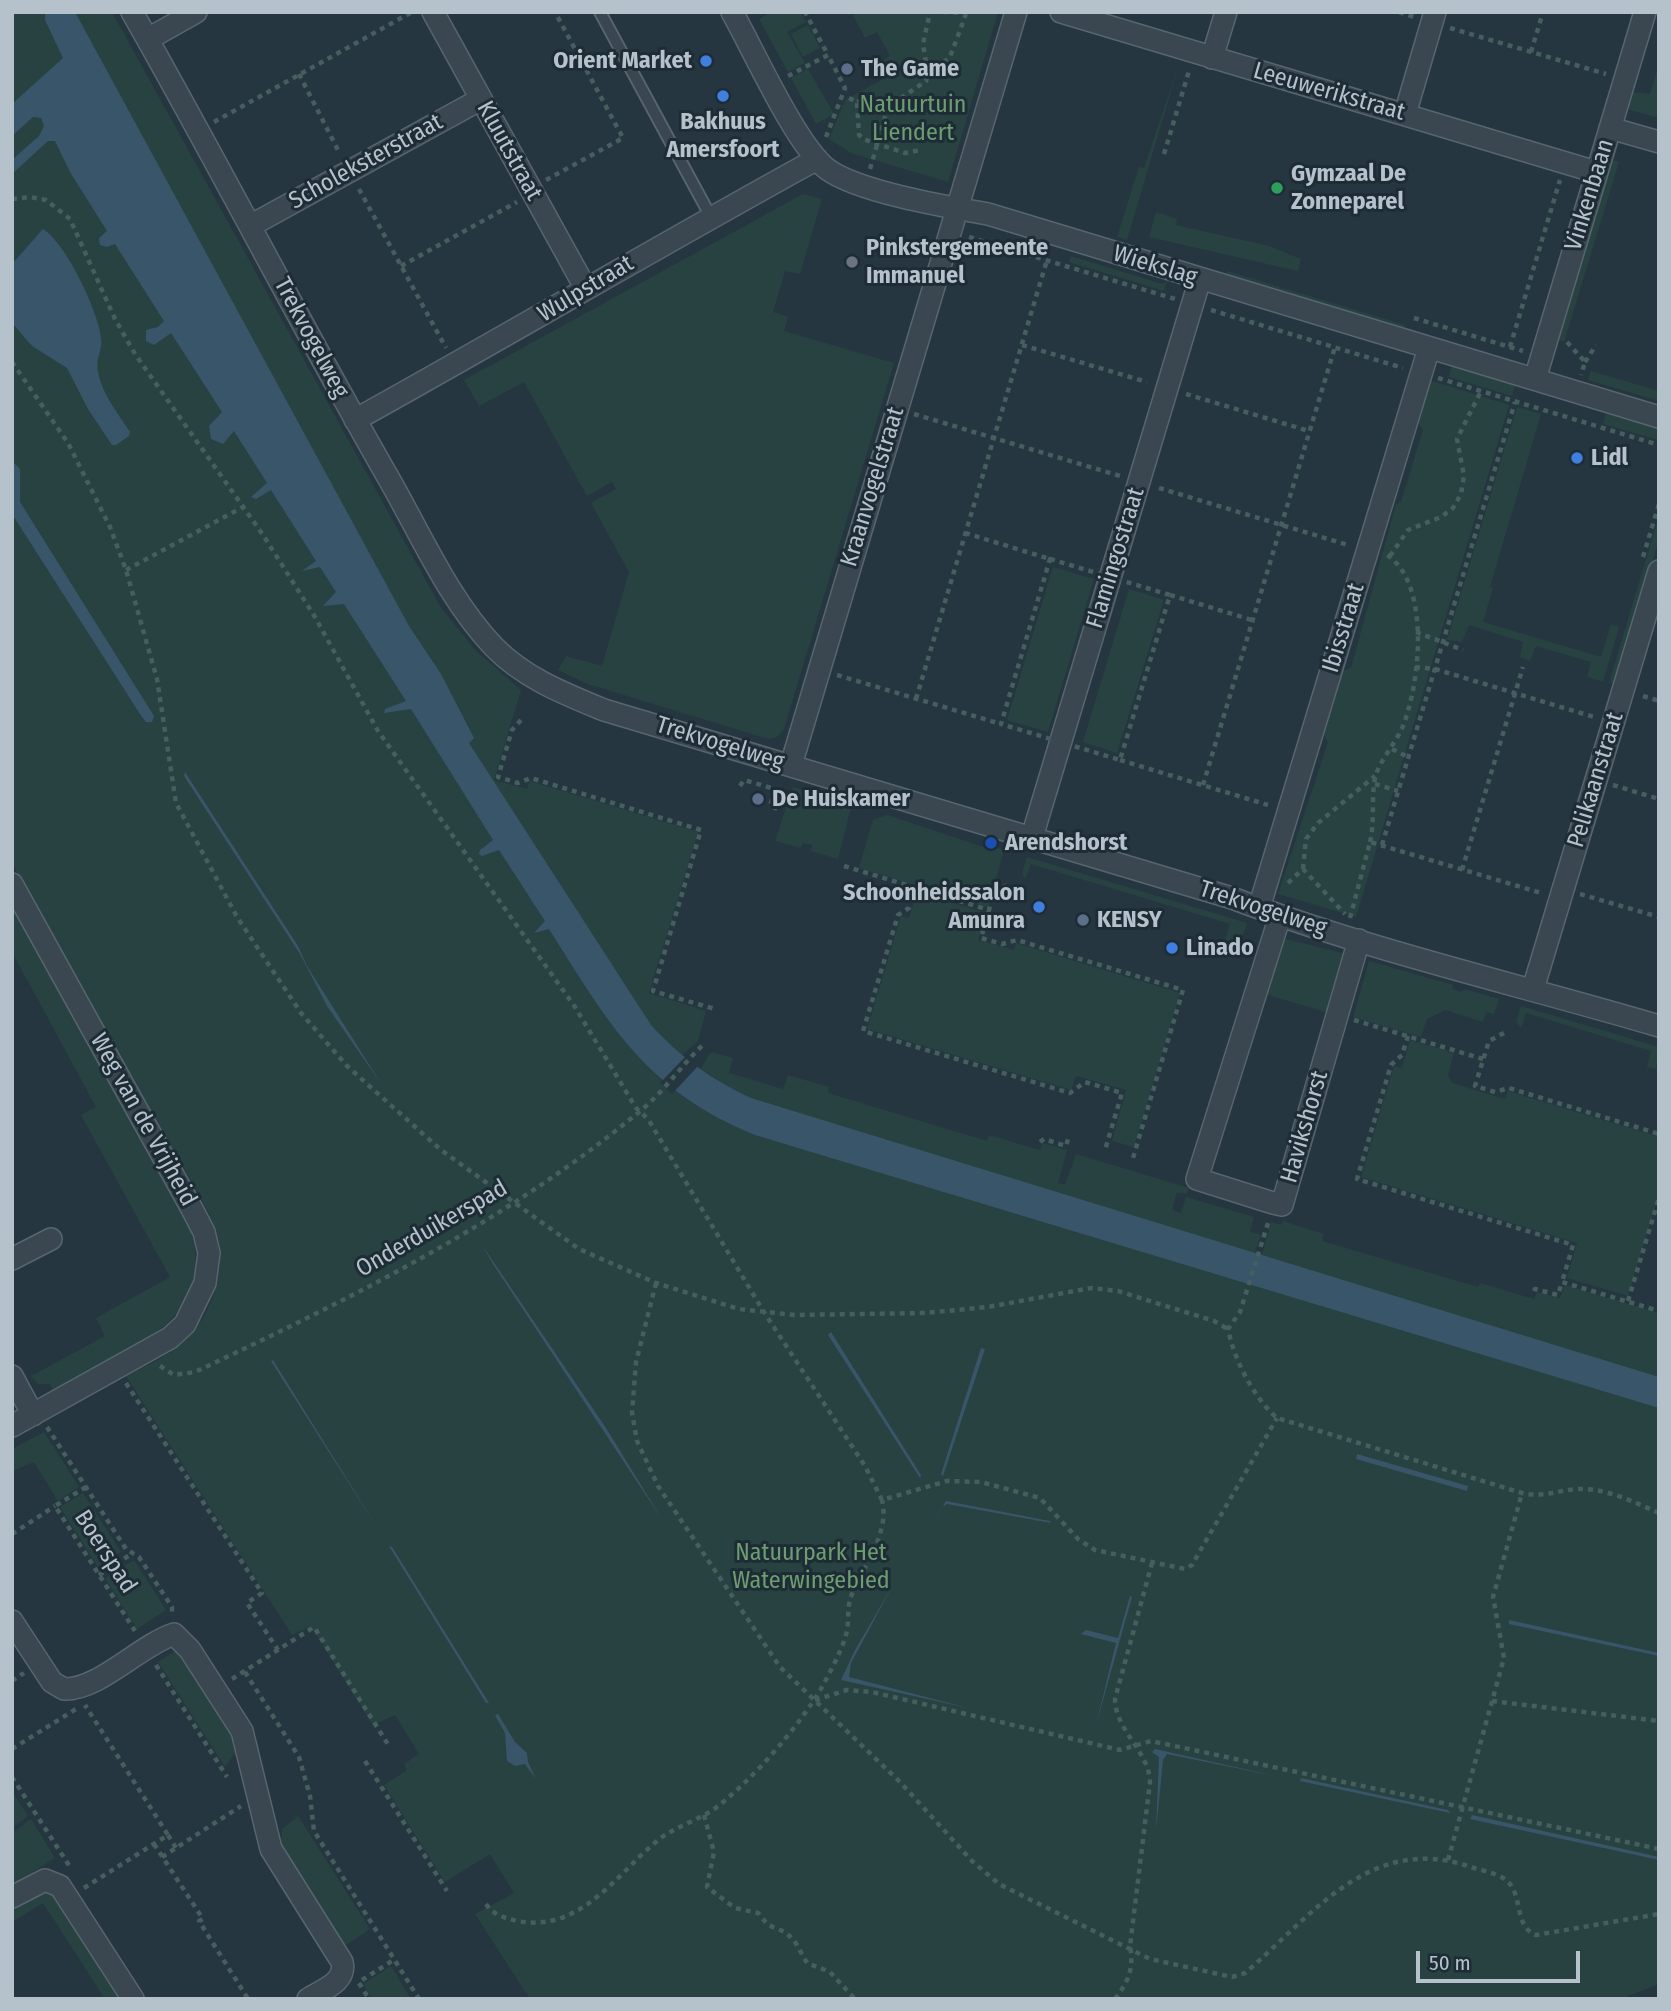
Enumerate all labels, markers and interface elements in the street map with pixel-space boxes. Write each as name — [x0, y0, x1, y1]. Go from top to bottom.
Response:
place label: Orient Market — [553, 47, 692, 75]
marker: Orient Market — [698, 53, 714, 69]
place label: The Game — [861, 55, 959, 83]
street label: Leeuwerikstraat — [1250, 57, 1408, 127]
marker: The Game — [839, 61, 855, 77]
marker: Bakhuus Amersfoort — [715, 88, 731, 104]
park label: Natuurtuin Liendert — [860, 91, 966, 147]
street label: Kluutstraat — [470, 96, 548, 206]
street label: Scholeksterstraat — [284, 108, 448, 216]
place label: Bakhuus Amersfoort — [666, 108, 780, 164]
street label: Vinkenbaan — [1559, 136, 1621, 254]
place label: Gymzaal De Zonneparel — [1291, 160, 1406, 216]
marker: Gymzaal De Zonneparel — [1269, 180, 1285, 196]
place label: Pinkstergemeente Immanuel — [866, 234, 1048, 290]
street label: Wiekslag — [1110, 240, 1200, 292]
street label: Wulpstraat — [533, 249, 639, 329]
marker: Pinkstergemeente Immanuel — [844, 254, 860, 270]
street label: Trekvogelweg — [267, 273, 355, 403]
street label: Kraanvogelstraat — [835, 404, 911, 570]
place label: Lidl — [1591, 444, 1628, 472]
marker: Lidl — [1569, 450, 1585, 466]
street label: Flamingostraat — [1081, 484, 1151, 632]
street label: Ibisstraat — [1317, 580, 1371, 676]
street label: Pelikaanstraat — [1562, 709, 1630, 851]
street label: Trekvogelweg — [653, 711, 787, 777]
place label: De Huiskamer — [772, 785, 910, 813]
marker: De Huiskamer — [750, 791, 766, 807]
place label: Arendshorst — [1005, 829, 1127, 857]
marker: Arendshorst — [983, 835, 999, 851]
street label: Trekvogelweg — [1196, 875, 1330, 943]
place label: Schoonheidssalon Amunra — [843, 879, 1025, 935]
marker: Schoonheidssalon Amunra — [1031, 899, 1047, 915]
place label: KENSY — [1097, 906, 1162, 934]
marker: KENSY — [1075, 912, 1091, 928]
place label: Linado — [1186, 934, 1254, 962]
marker: Linado — [1164, 940, 1180, 956]
street label: Weg van de Vrijheid — [84, 1029, 202, 1211]
street label: Havikshorst — [1275, 1068, 1335, 1186]
street label: Onderduikerspad — [351, 1174, 513, 1284]
street label: Boerspad — [68, 1505, 142, 1599]
park label: Natuurpark Het Waterwingebied — [732, 1539, 890, 1595]
scale bar — [1419, 1938, 1584, 1982]
text: 50 m — [1429, 1950, 1471, 1976]

